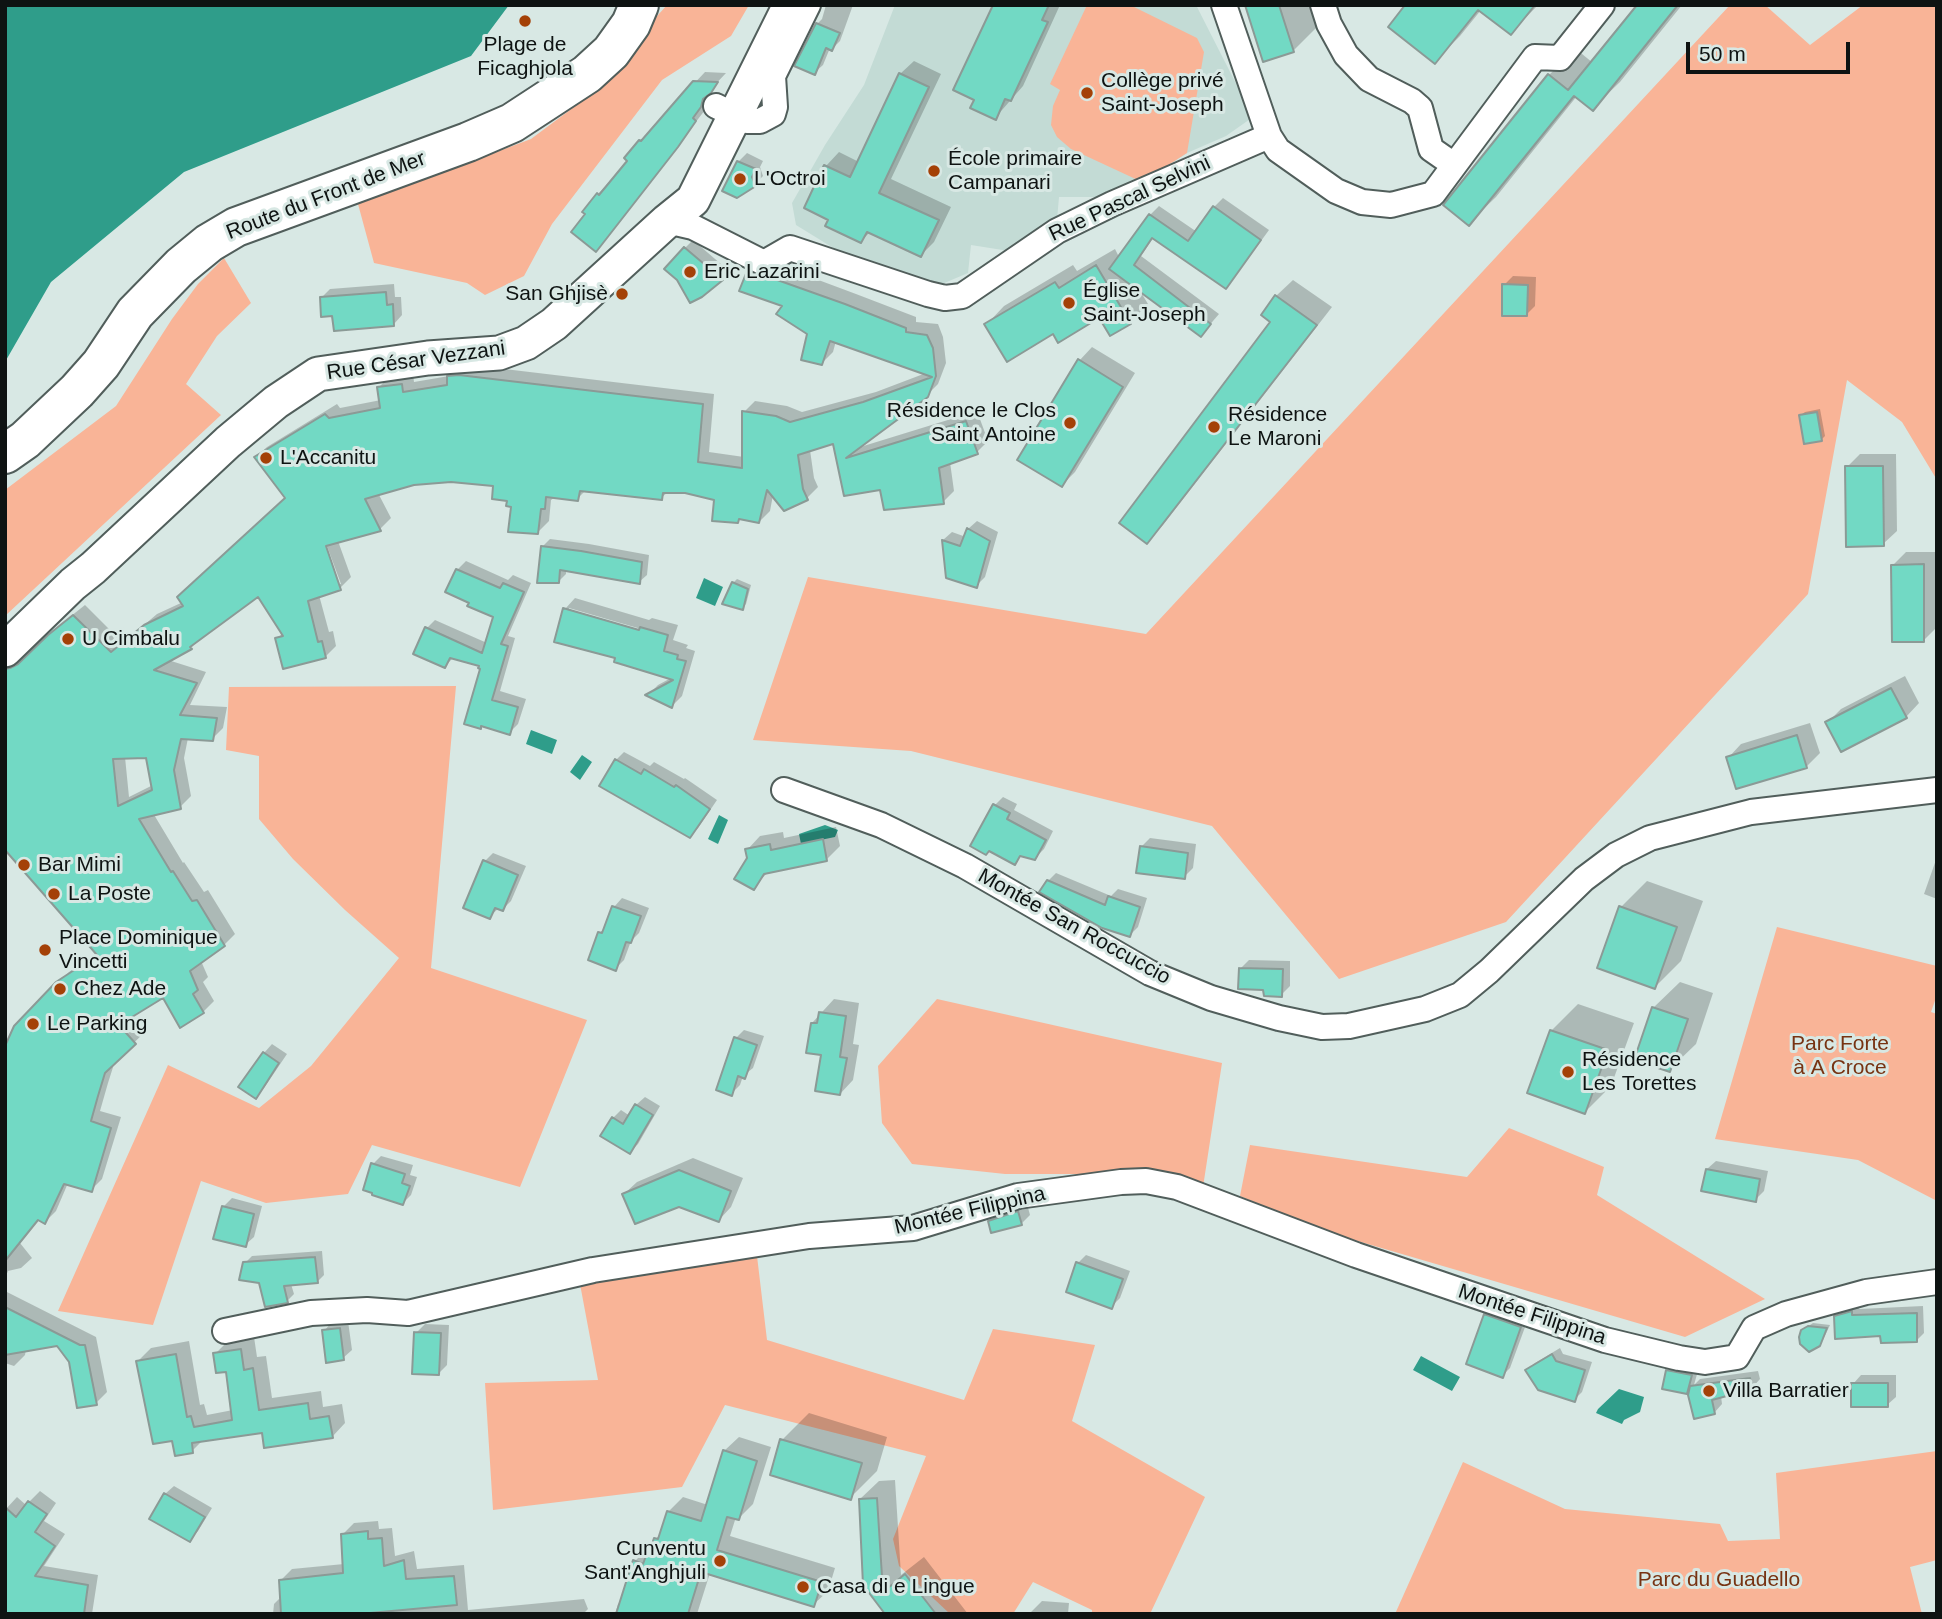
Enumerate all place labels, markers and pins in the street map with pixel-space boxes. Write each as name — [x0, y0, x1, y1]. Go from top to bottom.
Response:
marker: Plage de Ficaghjola — [517, 13, 533, 29]
place label: Plage de Ficaghjola — [477, 32, 573, 82]
place label: Collège privé Saint-Joseph — [1101, 68, 1224, 118]
marker: Collège privé Saint-Joseph — [1079, 85, 1095, 101]
place label: École primaire Campanari — [948, 146, 1082, 196]
marker: École primaire Campanari — [926, 163, 942, 179]
place label: L'Octroi — [754, 166, 826, 192]
marker: L'Octroi — [732, 171, 748, 187]
place label: Eric Lazarini — [704, 259, 820, 285]
marker: Eric Lazarini — [682, 264, 698, 280]
place label: Église Saint-Joseph — [1083, 278, 1206, 328]
place label: San Ghjisè — [505, 281, 608, 307]
marker: San Ghjisè — [614, 286, 630, 302]
marker: Église Saint-Joseph — [1061, 295, 1077, 311]
place label: Résidence le Clos Saint Antoine — [887, 398, 1056, 448]
place label: Résidence Le Maroni — [1228, 402, 1327, 452]
marker: Résidence le Clos Saint Antoine — [1062, 415, 1078, 431]
marker: Résidence Le Maroni — [1206, 419, 1222, 435]
place label: L'Accanitu — [280, 445, 376, 471]
marker: L'Accanitu — [258, 450, 274, 466]
place label: U Cimbalu — [82, 626, 180, 652]
marker: U Cimbalu — [60, 631, 76, 647]
place label: Bar Mimi — [38, 852, 121, 878]
marker: Bar Mimi — [16, 857, 32, 873]
place label: La Poste — [68, 881, 151, 907]
marker: La Poste — [46, 886, 62, 902]
place label: Place Dominique Vincetti — [59, 925, 218, 975]
marker: Place Dominique Vincetti — [37, 942, 53, 958]
place label: Chez Ade — [74, 976, 166, 1002]
marker: Chez Ade — [52, 981, 68, 997]
place label: Le Parking — [47, 1011, 147, 1037]
marker: Le Parking — [25, 1016, 41, 1032]
place label: Résidence Les Torettes — [1582, 1047, 1696, 1097]
marker: Résidence Les Torettes — [1560, 1064, 1576, 1080]
place label: Villa Barratier — [1723, 1378, 1849, 1404]
marker: Villa Barratier — [1701, 1383, 1717, 1399]
place label: Cunventu Sant'Anghjuli — [584, 1536, 706, 1586]
marker: Cunventu Sant'Anghjuli — [712, 1553, 728, 1569]
place label: Casa di e Lingue — [817, 1574, 975, 1600]
marker: Casa di e Lingue — [795, 1579, 811, 1595]

